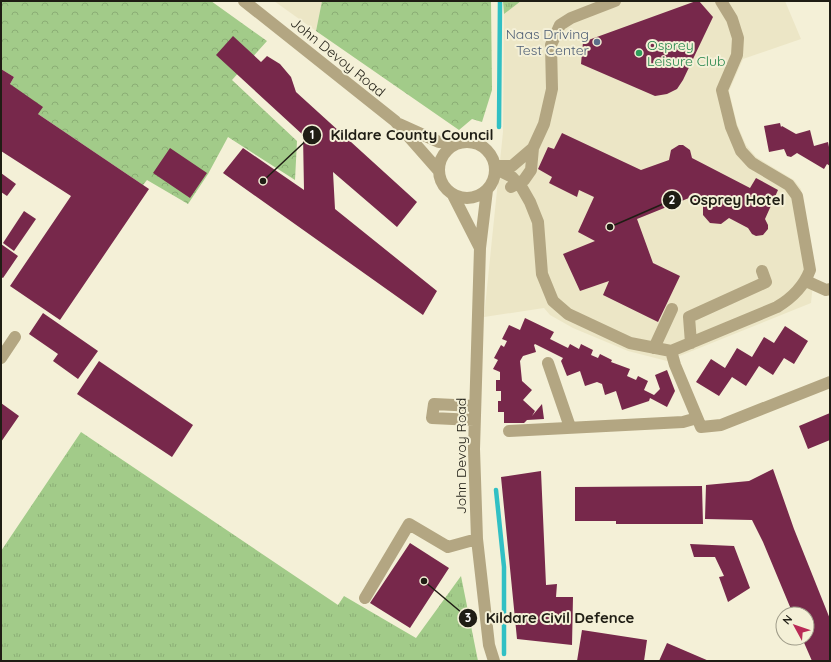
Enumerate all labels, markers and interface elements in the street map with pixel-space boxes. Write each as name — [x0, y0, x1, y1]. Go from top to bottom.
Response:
street label: John Devoy Road — [287, 13, 389, 101]
place label: Naas Driving Test Center — [506, 25, 590, 59]
place label: Osprey Leisure Club — [647, 36, 725, 70]
marker: Naas Driving Test Center — [592, 37, 602, 47]
marker: Osprey Leisure Club — [634, 48, 644, 58]
callout: Kildare County Council — [302, 122, 501, 149]
text: Kildare County Council — [331, 125, 493, 144]
text: 1 — [310, 127, 314, 142]
callout: Osprey Hotel — [662, 186, 793, 213]
text: Osprey Hotel — [689, 190, 785, 209]
text: 2 — [669, 192, 676, 207]
street label: John Devoy Road — [452, 398, 470, 514]
callout: Kildare Civil Defence — [458, 605, 642, 632]
north arrow — [775, 606, 815, 646]
text: Kildare Civil Defence — [486, 608, 635, 627]
text: 3 — [465, 610, 471, 625]
text: N — [779, 612, 795, 627]

